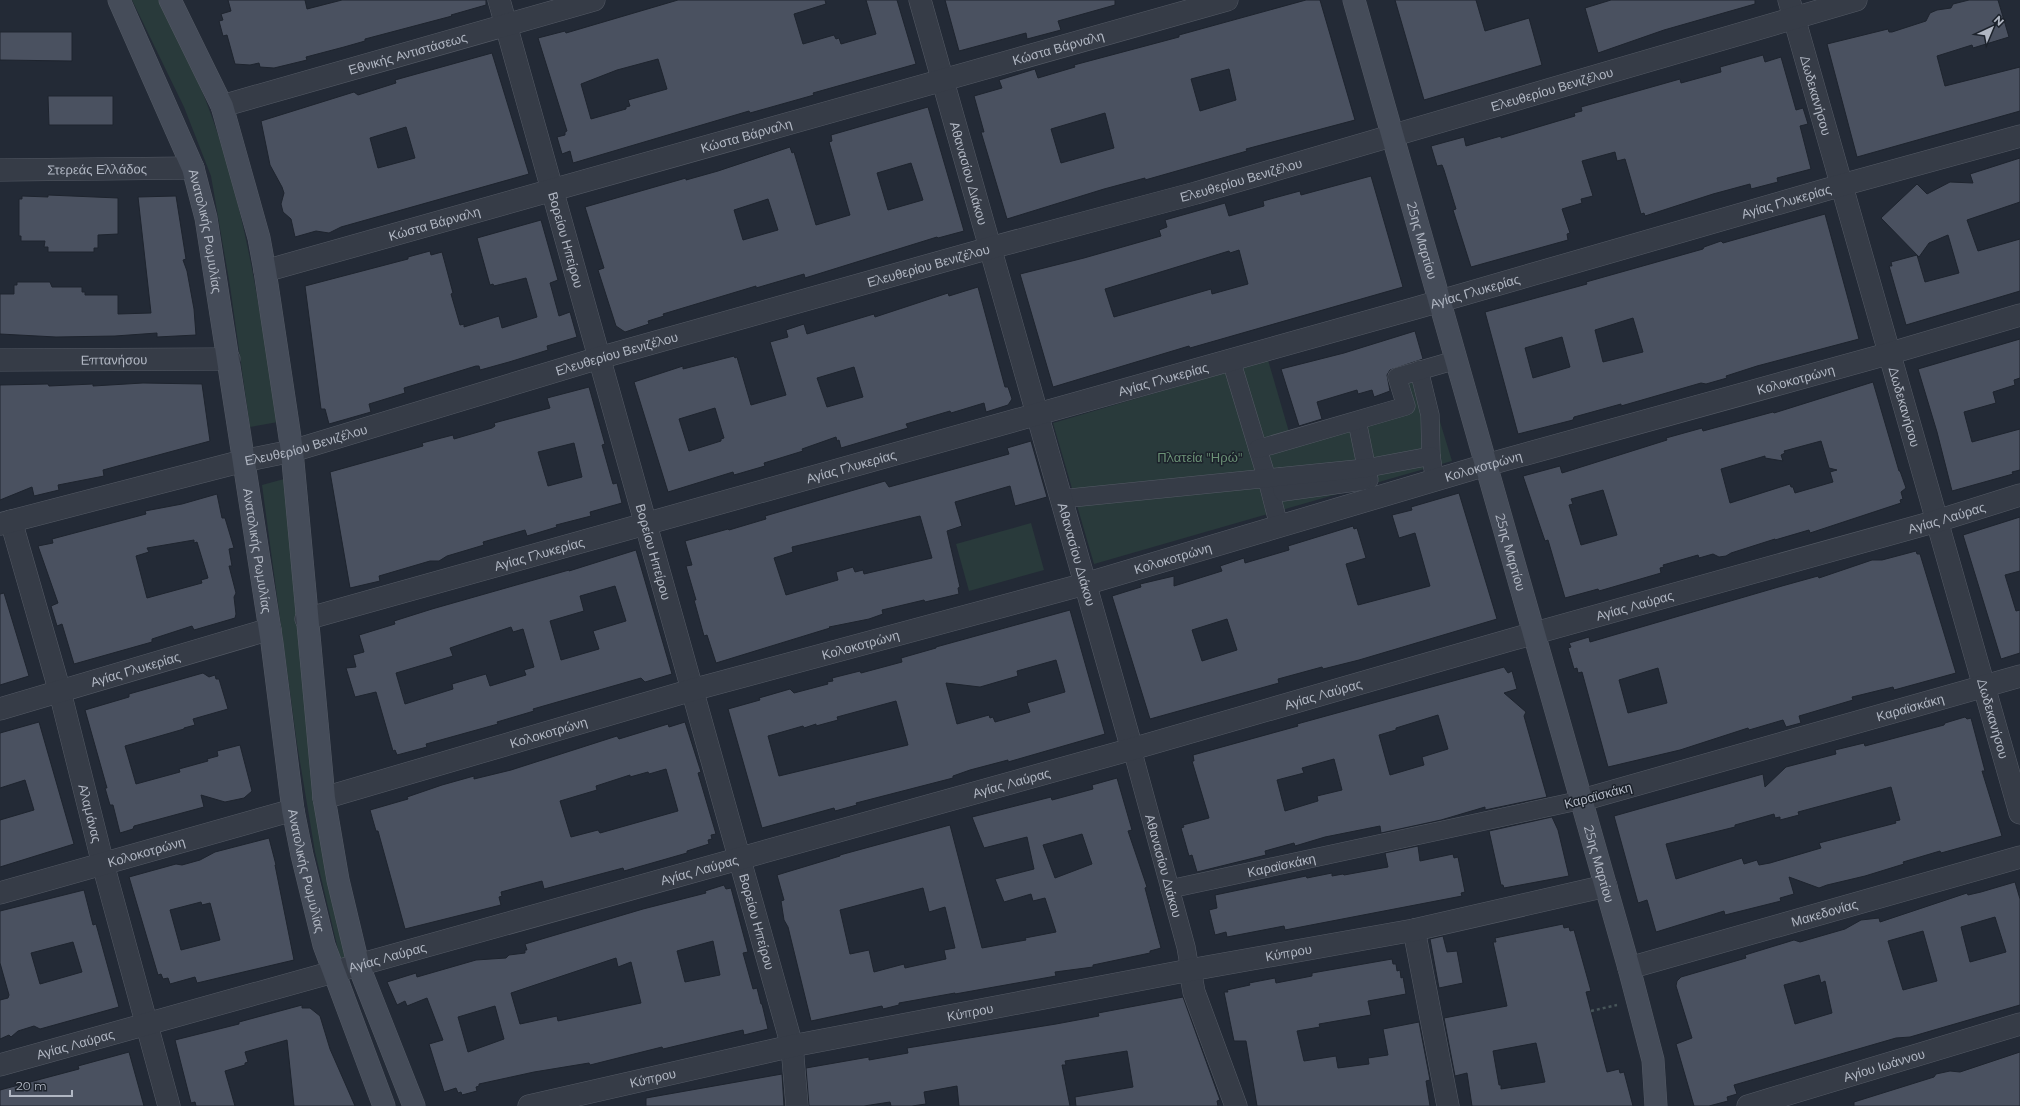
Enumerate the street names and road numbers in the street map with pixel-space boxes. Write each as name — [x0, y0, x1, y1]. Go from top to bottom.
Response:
street label: Κώστα Βάρναλη — [1010, 27, 1106, 68]
street label: Εθνικής Αντιστάσεως — [347, 29, 469, 78]
street label: Δωδεκανήσου — [1797, 53, 1835, 137]
street label: Ελευθερίου Βενιζέλου — [1489, 64, 1615, 114]
street label: Κώστα Βάρναλη — [699, 115, 794, 156]
street label: Αθανασίου Διάκου — [947, 120, 991, 227]
street label: Ελευθερίου Βενιζέλου — [1178, 154, 1304, 205]
street label: Στερεάς Ελλάδος — [47, 160, 147, 178]
street label: Ανατολικής Ρωμυλίας — [186, 167, 226, 294]
street label: Αγίας Γλυκερίας — [1739, 181, 1833, 222]
street label: Βορείου Ηπείρου — [545, 190, 587, 290]
street label: 25ης Μαρτίου — [1404, 200, 1441, 281]
street label: Κώστα Βάρναλη — [387, 203, 482, 244]
street label: Ελευθερίου Βενιζέλου — [865, 241, 991, 290]
street label: Αγίας Γλυκερίας — [1428, 270, 1522, 312]
street label: Ελευθερίου Βενιζέλου — [554, 328, 680, 379]
street label: Επτανήσου — [81, 351, 147, 368]
street label: Αγίας Γλυκερίας — [1116, 359, 1210, 399]
street label: Κολοκοτρώνη — [1755, 361, 1836, 398]
street label: Δωδεκανήσου — [1886, 365, 1924, 449]
street label: Ελευθερίου Βενιζέλου — [243, 421, 369, 468]
street label: Αγίας Γλυκερίας — [804, 446, 898, 487]
street label: Κολοκοτρώνη — [1443, 447, 1524, 485]
street label: Ανατολικής Ρωμυλίας — [240, 487, 275, 614]
street label: Αγίας Λαύρας — [1906, 498, 1987, 537]
street label: Αθανασίου Διάκου — [1055, 501, 1099, 608]
street label: Βορείου Ηπείρου — [633, 502, 675, 602]
street label: 25ης Μαρτίου — [1492, 512, 1529, 593]
street label: Αγίας Γλυκερίας — [492, 533, 586, 574]
street label: Κολοκοτρώνη — [1132, 539, 1213, 577]
street label: Αγίας Λαύρας — [1594, 587, 1675, 624]
street label: Κολοκοτρώνη — [820, 626, 901, 663]
street label: Αγίας Γλυκερίας — [88, 648, 182, 690]
street label: Αγίας Λαύρας — [1282, 675, 1364, 713]
street label: Δωδεκανήσου — [1974, 677, 2012, 760]
street label: Καραϊσκάκη — [1875, 690, 1946, 724]
street label: Κολοκοτρώνη — [508, 713, 589, 751]
street label: Αγίας Λαύρας — [971, 764, 1052, 801]
street label: Καραϊσκάκη — [1562, 778, 1634, 812]
street label: Αλαμάνας — [75, 782, 105, 844]
street label: Ανατολικής Ρωμυλίας — [285, 808, 329, 934]
street label: Αθανασίου Διάκου — [1142, 812, 1186, 919]
street label: 25ης Μαρτίου — [1581, 823, 1618, 904]
street label: Κολοκοτρώνη — [106, 833, 187, 870]
street label: Καραϊσκάκη — [1246, 850, 1317, 880]
street label: Αγίας Λαύρας — [659, 851, 740, 888]
street label: Βορείου Ηπείρου — [736, 872, 778, 971]
street label: Μακεδονίας — [1789, 896, 1859, 930]
street label: Αγίας Λαύρας — [347, 938, 428, 975]
street label: Κύπρου — [1264, 940, 1313, 964]
street label: Κύπρου — [945, 1000, 995, 1024]
street label: Αγίας Λαύρας — [34, 1026, 116, 1062]
street label: Αγίου Ιωάννου — [1841, 1045, 1927, 1085]
street label: Κύπρου — [628, 1065, 677, 1091]

